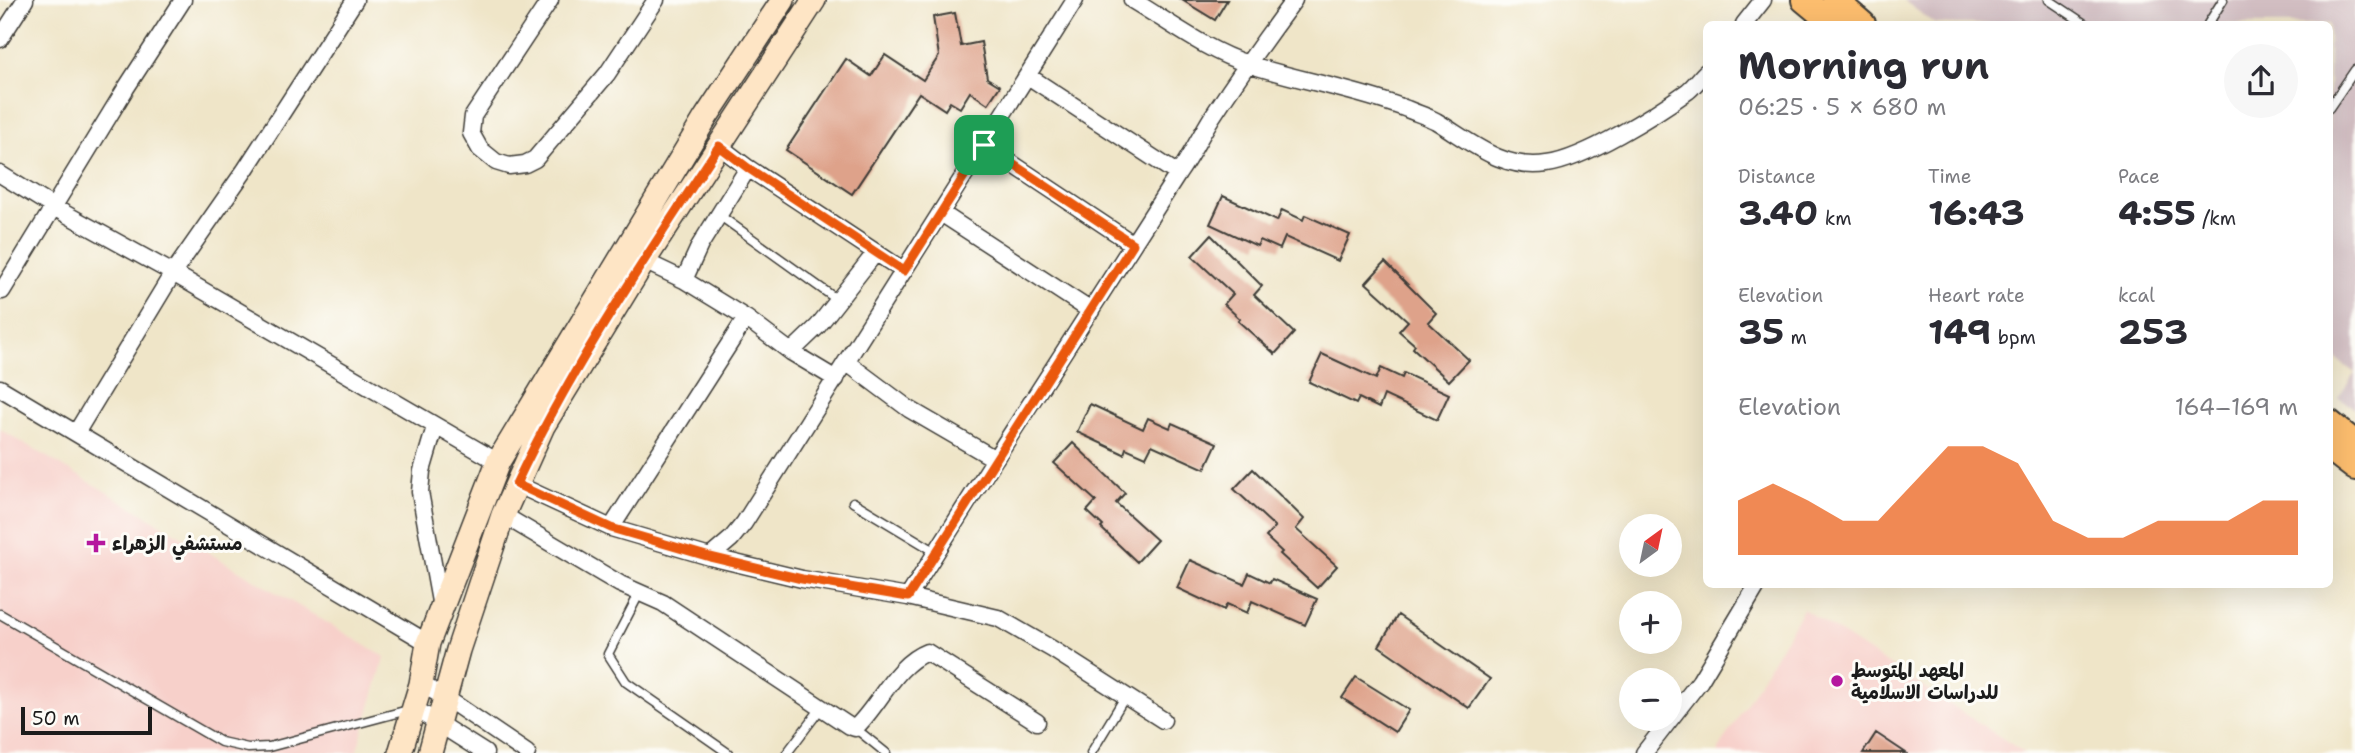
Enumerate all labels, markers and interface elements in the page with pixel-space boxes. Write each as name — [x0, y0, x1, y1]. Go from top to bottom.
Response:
text: Morning run — [1738, 40, 1989, 91]
button: share — [2224, 44, 2298, 118]
text: 06:25 · 5 × 680 m — [1738, 92, 1946, 122]
pin — [954, 115, 1014, 175]
icon: arrive — [965, 126, 1003, 164]
text: Distance — [1738, 164, 1816, 189]
text: Time — [1928, 164, 1972, 189]
text: Pace — [2118, 164, 2160, 189]
text: 3.40 — [1738, 189, 1818, 236]
text: 16:43 — [1928, 189, 2025, 236]
text: 4:55 — [2118, 189, 2196, 236]
text: km — [1818, 206, 1852, 231]
text: /km — [2196, 206, 2236, 231]
text: Elevation — [1738, 283, 1823, 308]
text: Heart rate — [1928, 283, 2025, 308]
text: kcal — [2118, 283, 2155, 308]
text: 35 — [1738, 308, 1784, 355]
text: 149 — [1928, 308, 1991, 355]
text: 253 — [2118, 308, 2188, 355]
text: m — [1784, 325, 1807, 350]
text: bpm — [1991, 325, 2036, 350]
text: Elevation — [1738, 392, 1841, 422]
text: 164–169 m — [2175, 392, 2298, 422]
north arrow — [1619, 514, 1682, 578]
map controls — [1619, 514, 1682, 731]
place label: مستشفي الزهراء — [112, 531, 243, 560]
marker: مستشفي الزهراء — [86, 533, 106, 553]
button: + — [1619, 591, 1682, 654]
place label: المعهد المتوسط للدراسات الاسلامية — [1851, 658, 1998, 705]
button: − — [1619, 668, 1682, 731]
marker: المعهد المتوسط للدراسات الاسلامية — [1829, 673, 1845, 689]
scale bar — [21, 704, 152, 736]
text: 50 m — [32, 706, 80, 731]

